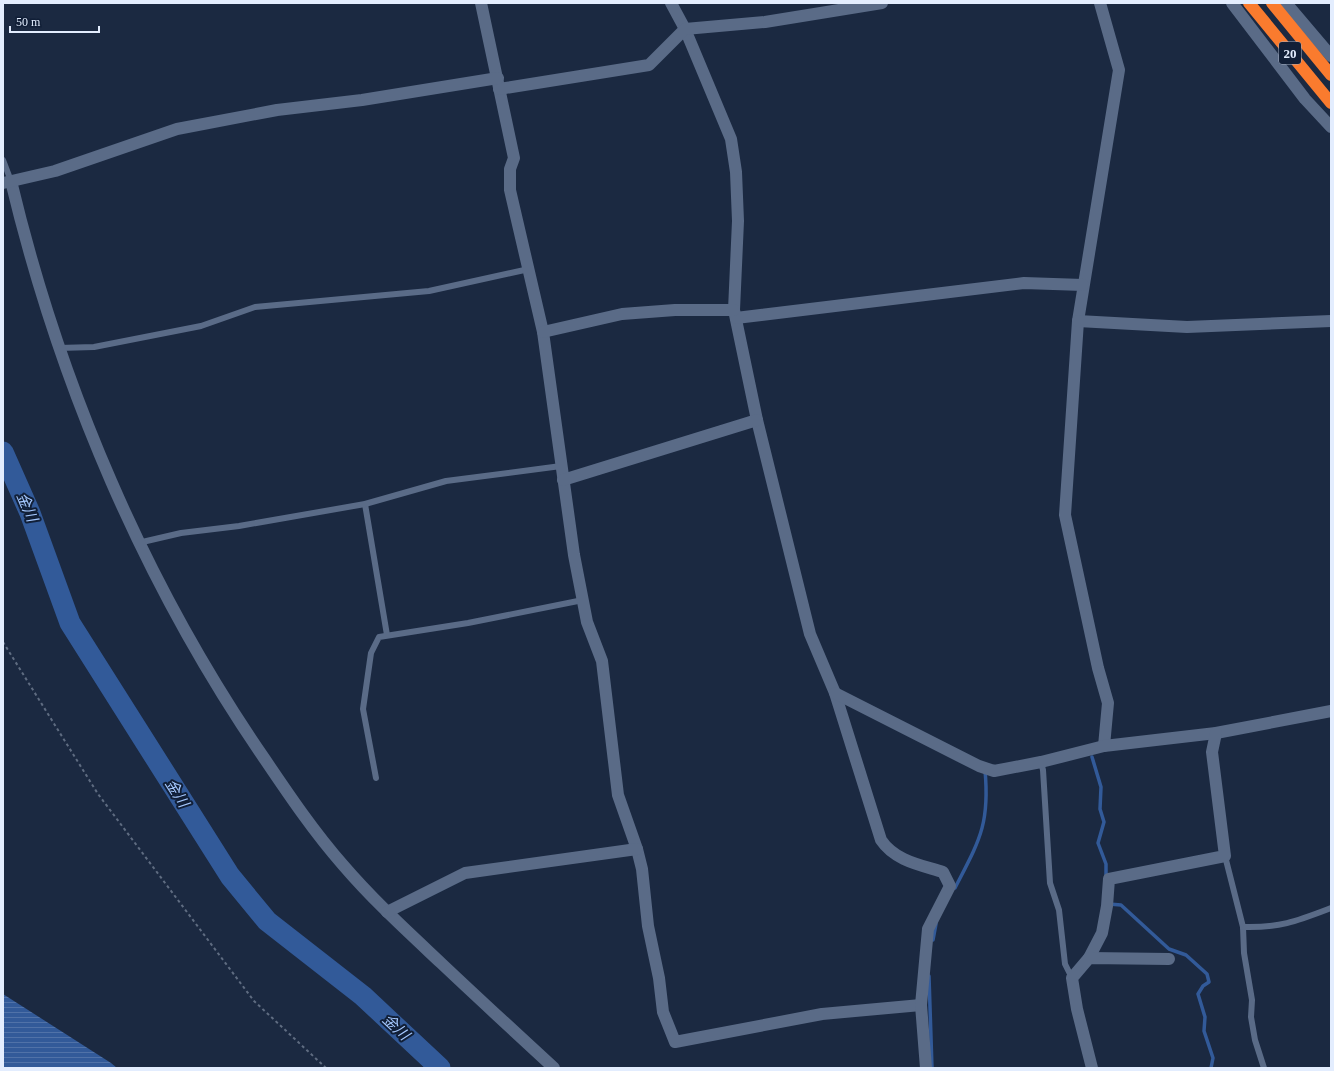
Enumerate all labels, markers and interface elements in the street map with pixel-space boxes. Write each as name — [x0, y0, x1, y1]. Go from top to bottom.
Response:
scale bar — [10, 8, 99, 34]
text: 50 m — [16, 15, 41, 29]
road number: 20 — [1279, 42, 1301, 64]
water label: 金川 — [14, 490, 41, 526]
water label: 金川 — [162, 776, 193, 812]
water label: 金川 — [380, 1011, 414, 1044]

